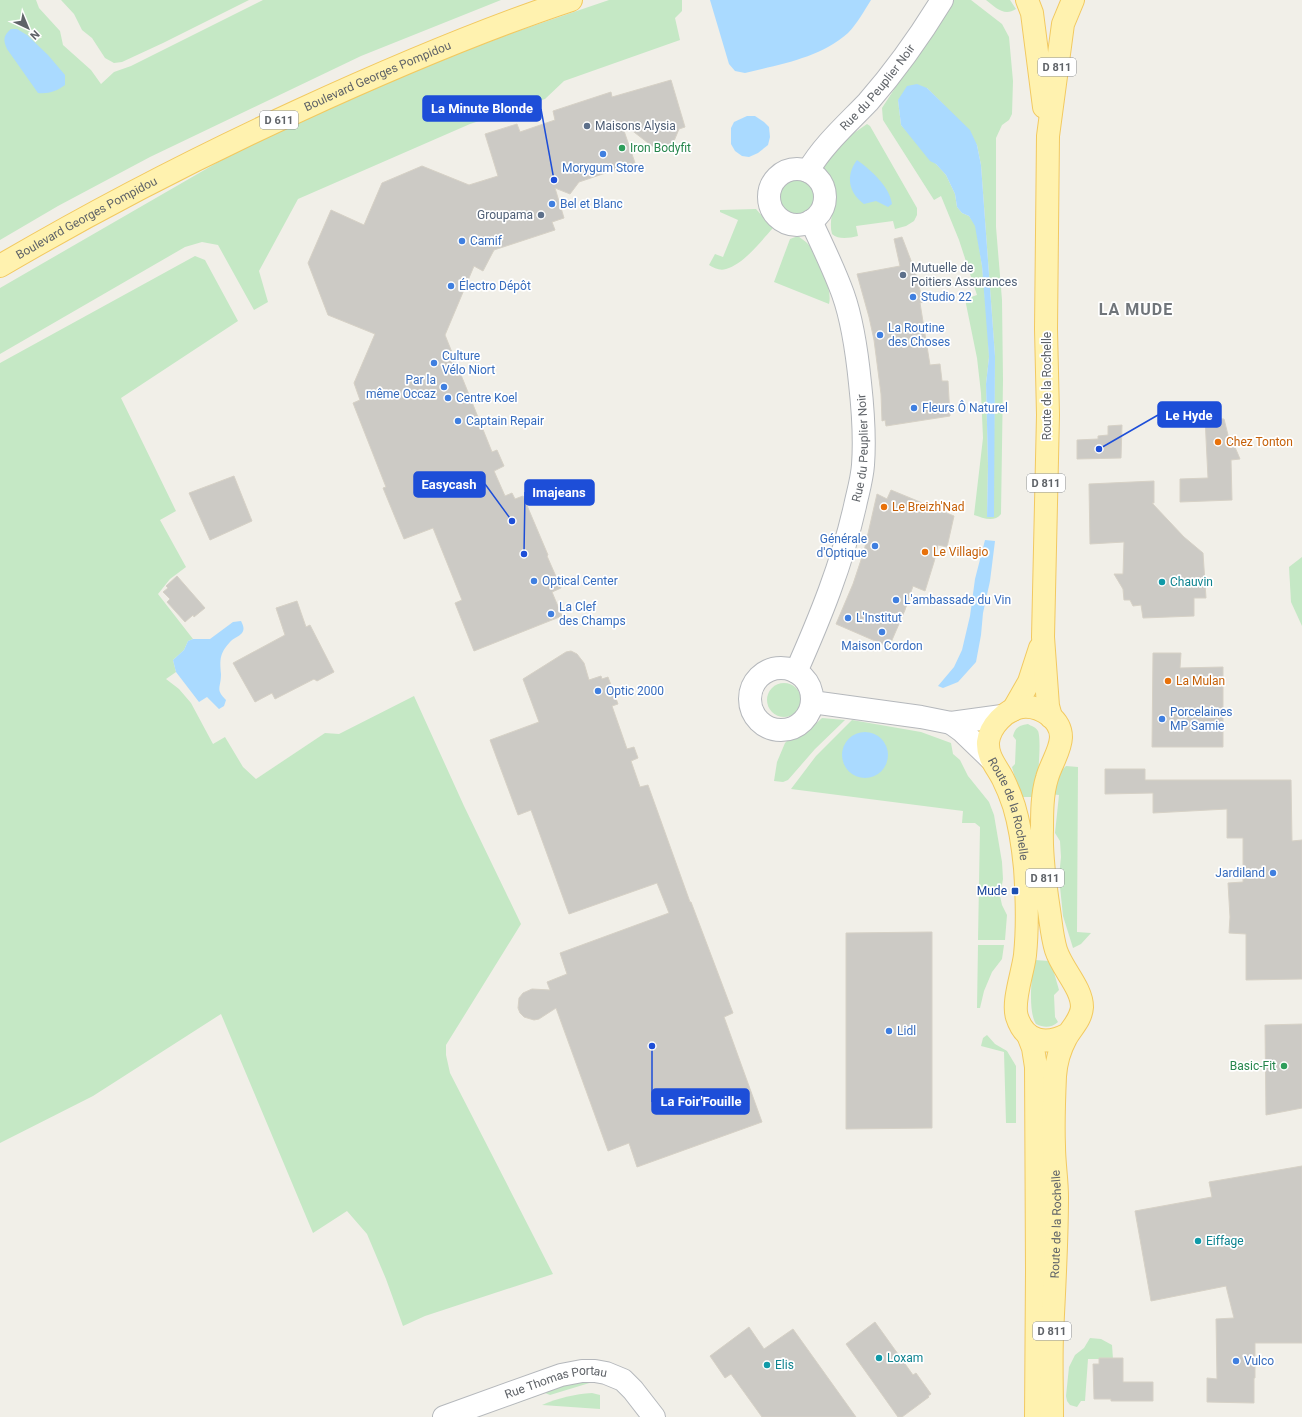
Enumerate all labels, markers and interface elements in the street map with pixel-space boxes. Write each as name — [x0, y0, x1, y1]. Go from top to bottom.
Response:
north arrow — [8, 8, 48, 48]
text: N — [27, 27, 42, 42]
street label: Boulevard Georges Pompidou — [302, 38, 453, 114]
street label: Rue du Peuplier Noir — [837, 42, 918, 133]
road number: D 811 — [1038, 58, 1076, 76]
callout: La Minute Blonde — [423, 96, 541, 121]
text: La Minute Blonde — [431, 101, 533, 116]
road number: D 611 — [260, 111, 298, 129]
place label: Maisons Alysia — [595, 119, 676, 133]
marker: Maisons Alysia — [582, 121, 592, 131]
place label: Iron Bodyfit — [630, 141, 691, 155]
marker: Iron Bodyfit — [617, 143, 627, 153]
marker: Morygum Store — [598, 149, 608, 159]
place label: Morygum Store — [562, 161, 644, 175]
street label: Boulevard Georges Pompidou — [14, 174, 159, 262]
place label: Bel et Blanc — [560, 197, 623, 211]
marker: Bel et Blanc — [547, 199, 557, 209]
place label: Groupama — [477, 208, 533, 222]
marker: Groupama — [536, 210, 546, 220]
place label: Camif — [470, 234, 503, 248]
marker: Camif — [457, 236, 467, 246]
place label: Mutuelle de Poitiers Assurances — [911, 261, 1017, 289]
marker: Mutuelle de Poitiers Assurances — [898, 270, 908, 280]
place label: Électro Dépôt — [459, 278, 531, 293]
marker: Électro Dépôt — [446, 281, 456, 291]
place label: Studio 22 — [921, 290, 972, 304]
marker: Studio 22 — [908, 292, 918, 302]
district label: LA MUDE — [1099, 300, 1173, 319]
place label: La Routine des Choses — [888, 321, 950, 349]
marker: La Routine des Choses — [875, 330, 885, 340]
street label: Route de la Rochelle — [1040, 332, 1054, 440]
place label: Culture Vélo Niort — [442, 349, 495, 377]
marker: Culture Vélo Niort — [429, 358, 439, 368]
place label: Par la même Occaz — [366, 373, 436, 401]
marker: Par la même Occaz — [439, 382, 449, 392]
place label: Centre Koel — [456, 391, 518, 405]
marker: Centre Koel — [443, 393, 453, 403]
street label: Rue du Peuplier Noir — [849, 393, 871, 503]
place label: Fleurs Ô Naturel — [922, 400, 1008, 415]
callout: Le Hyde — [1158, 402, 1221, 427]
marker: Fleurs Ô Naturel — [909, 403, 919, 413]
text: Le Hyde — [1165, 408, 1213, 423]
place label: Captain Repair — [466, 414, 544, 428]
marker: Captain Repair — [453, 416, 463, 426]
place label: Chez Tonton — [1226, 435, 1293, 449]
marker: Chez Tonton — [1213, 437, 1223, 447]
callout: Easycash — [414, 472, 485, 497]
road number: D 811 — [1027, 474, 1065, 492]
text: Easycash — [421, 477, 477, 492]
callout: Imajeans — [525, 480, 594, 505]
text: Imajeans — [532, 485, 586, 500]
place label: Le Breizh'Nad — [892, 500, 964, 514]
marker: Le Breizh'Nad — [879, 502, 889, 512]
place label: Générale d'Optique — [816, 532, 867, 560]
marker: Générale d'Optique — [870, 541, 880, 551]
place label: Le Villagio — [933, 545, 988, 559]
marker: Le Villagio — [920, 547, 930, 557]
place label: Optical Center — [542, 574, 618, 588]
place label: Chauvin — [1170, 575, 1213, 589]
marker: Optical Center — [529, 576, 539, 586]
marker: Chauvin — [1157, 577, 1167, 587]
place label: L'ambassade du Vin — [904, 593, 1011, 607]
marker: L'ambassade du Vin — [891, 595, 901, 605]
place label: La Clef des Champs — [559, 600, 626, 628]
marker: La Clef des Champs — [546, 609, 556, 619]
place label: L'Institut — [856, 611, 902, 625]
marker: L'Institut — [843, 613, 853, 623]
marker: Maison Cordon — [877, 627, 887, 637]
place label: Maison Cordon — [841, 639, 923, 653]
place label: La Mulan — [1176, 674, 1225, 688]
marker: La Mulan — [1163, 676, 1173, 686]
place label: Optic 2000 — [606, 684, 664, 698]
marker: Optic 2000 — [593, 686, 603, 696]
place label: Porcelaines MP Samie — [1170, 705, 1232, 733]
marker: Porcelaines MP Samie — [1157, 714, 1167, 724]
street label: Route de la Rochelle — [985, 755, 1031, 861]
place label: Jardiland — [1215, 866, 1265, 880]
marker: Jardiland — [1268, 868, 1278, 878]
road number: D 811 — [1026, 869, 1064, 887]
place label: Mude — [977, 884, 1007, 898]
marker: Mude — [1010, 886, 1020, 896]
place label: Lidl — [897, 1024, 916, 1038]
marker: Lidl — [884, 1026, 894, 1036]
place label: Basic-Fit — [1230, 1059, 1276, 1073]
marker: Basic-Fit — [1279, 1061, 1289, 1071]
callout: La Foir'Fouille — [652, 1089, 749, 1114]
text: La Foir'Fouille — [661, 1094, 741, 1109]
street label: Route de la Rochelle — [1048, 1169, 1064, 1279]
place label: Eiffage — [1206, 1234, 1244, 1248]
marker: Eiffage — [1193, 1236, 1203, 1246]
road number: D 811 — [1033, 1322, 1071, 1340]
place label: Loxam — [887, 1351, 923, 1365]
marker: Loxam — [874, 1353, 884, 1363]
place label: Vulco — [1244, 1354, 1274, 1368]
marker: Vulco — [1231, 1356, 1241, 1366]
place label: Elis — [775, 1358, 794, 1372]
marker: Elis — [762, 1360, 772, 1370]
street label: Rue Thomas Portau — [503, 1364, 608, 1402]

